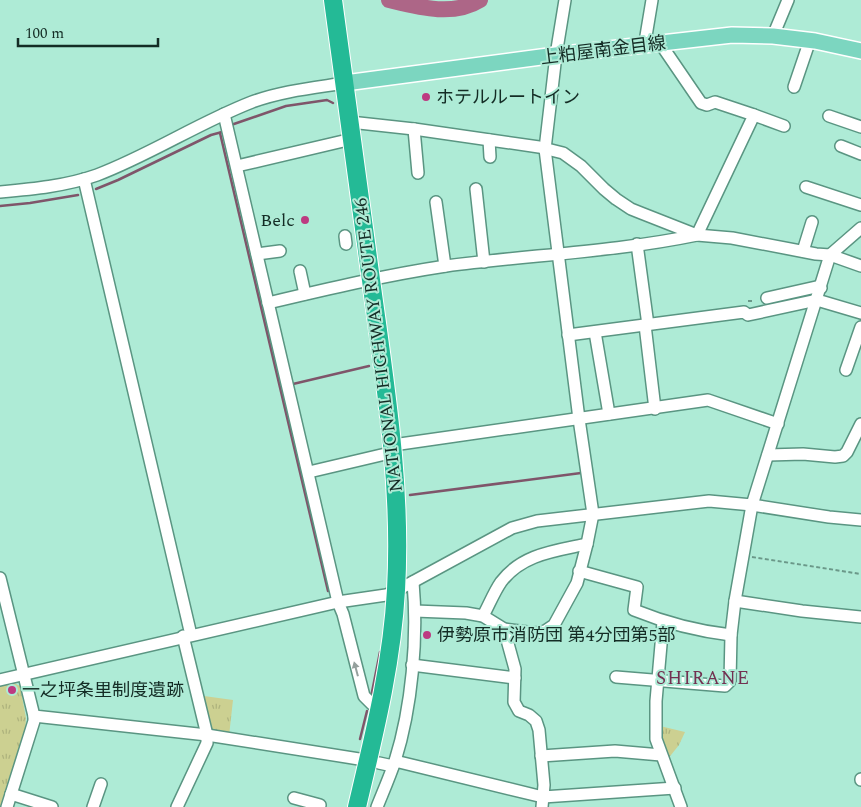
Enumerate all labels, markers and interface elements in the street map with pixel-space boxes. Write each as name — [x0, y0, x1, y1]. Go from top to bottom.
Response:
scale bar — [18, 15, 158, 47]
text: 100 m — [25, 22, 64, 45]
street label: 上粕屋南金目線 — [539, 29, 667, 72]
place label: ホテルルートイン — [436, 84, 580, 111]
marker: ホテルルートイン — [420, 91, 432, 103]
street label: NATIONAL HIGHWAY ROUTE 246 — [347, 196, 410, 494]
place label: Belc — [260, 207, 295, 234]
marker: Belc — [299, 214, 311, 226]
place label: 伊勢原市消防団 第4分団第5部 — [437, 622, 676, 649]
marker: 伊勢原市消防団 第4分団第5部 — [421, 629, 433, 641]
one-way arrow — [352, 661, 360, 676]
district label: SHIRANE — [656, 664, 750, 693]
place label: 一之坪条里制度遺跡 — [22, 677, 184, 704]
marker: 一之坪条里制度遺跡 — [6, 684, 18, 696]

